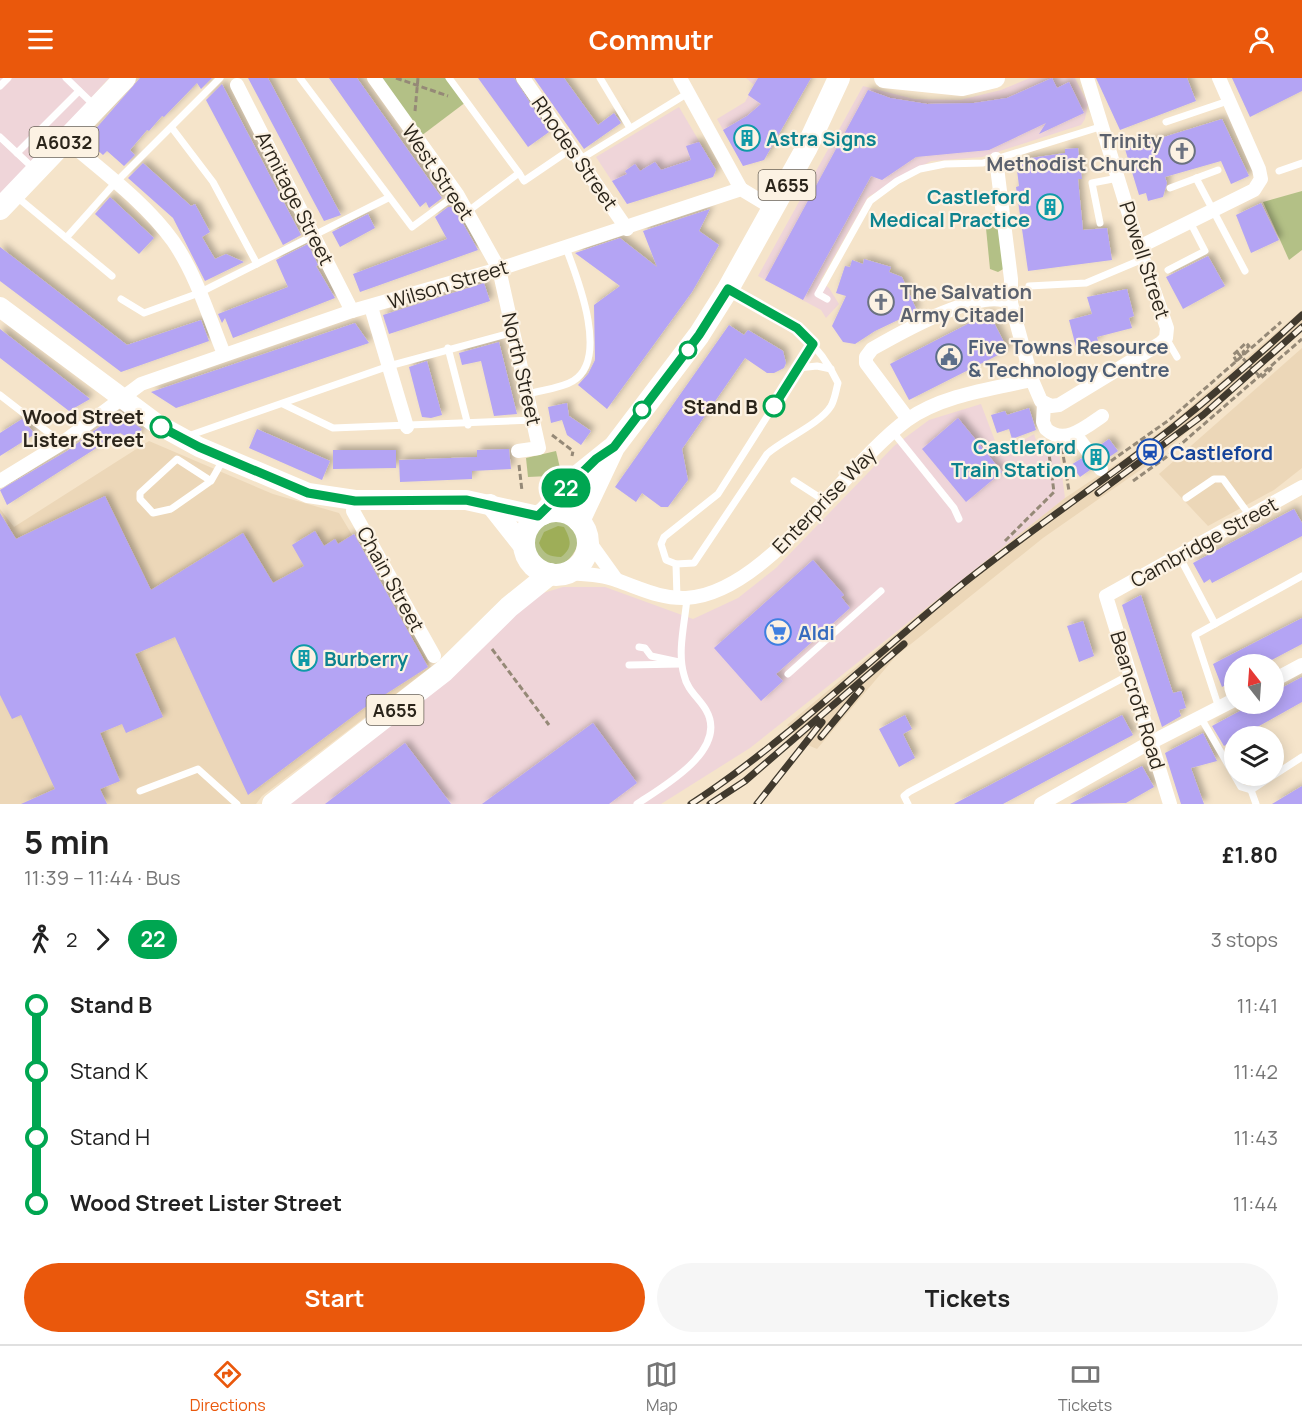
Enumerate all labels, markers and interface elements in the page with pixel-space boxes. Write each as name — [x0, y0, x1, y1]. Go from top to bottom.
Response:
text: Commutr — [589, 21, 713, 58]
icon: menu — [24, 23, 57, 56]
icon: person — [1245, 23, 1278, 56]
street label: Rhodes Street — [526, 91, 624, 215]
street label: West Street — [396, 119, 480, 225]
building icon: Astra Signs — [732, 123, 762, 153]
place label: Astra Signs — [766, 125, 877, 152]
street label: Armitage Street — [250, 126, 340, 270]
road number: A6032 — [29, 127, 98, 157]
place label: Trinity Methodist Church — [986, 127, 1163, 177]
church icon: Trinity Methodist Church — [1167, 136, 1197, 166]
road number: A655 — [758, 170, 816, 200]
place label: Castleford Medical Practice — [869, 183, 1030, 233]
building icon: Castleford Medical Practice — [1035, 192, 1065, 222]
street label: Powell Street — [1113, 198, 1177, 322]
street label: Wilson Street — [384, 253, 512, 315]
place label: The Salvation Army Citadel — [900, 278, 1032, 328]
church icon: The Salvation Army Citadel — [866, 287, 896, 317]
street label: North Street — [496, 310, 548, 428]
place label: Five Towns Resource & Technology Centre — [968, 333, 1170, 383]
unlabelled marker — [679, 341, 697, 359]
public building icon: Five Towns Resource & Technology Centre — [934, 342, 964, 372]
place label: Stand B — [683, 393, 758, 420]
marker: Stand B — [763, 395, 785, 417]
unlabelled marker — [633, 401, 651, 419]
place label: Wood Street Lister Street — [22, 403, 144, 453]
marker: Wood Street Lister Street — [150, 416, 172, 438]
place label: Castleford Train Station — [951, 433, 1076, 483]
station icon: Castleford — [1135, 437, 1165, 467]
place label: Castleford — [1170, 439, 1273, 466]
street label: Enterprise Way — [766, 440, 882, 559]
building icon: Castleford Train Station — [1081, 442, 1111, 472]
line badge: 22 — [539, 468, 593, 508]
text: 22 — [553, 474, 579, 502]
street label: Cambridge Street — [1126, 490, 1282, 594]
street label: Chain Street — [351, 521, 431, 637]
supermarket icon: Aldi — [763, 617, 793, 647]
place label: Aldi — [798, 619, 835, 646]
street label: Beancroft Road — [1104, 628, 1172, 772]
building icon: Burberry — [289, 643, 319, 673]
place label: Burberry — [324, 645, 409, 672]
north arrow — [1224, 654, 1284, 714]
map controls — [1224, 654, 1284, 786]
road number: A655 — [366, 695, 424, 725]
button: layers — [1224, 726, 1284, 786]
text: 5 min — [24, 819, 110, 864]
text: £1.80 — [1222, 840, 1278, 870]
text: 11:39 – 11:44 · Bus — [24, 864, 180, 891]
icon: walk — [24, 923, 57, 956]
icon: forward — [86, 923, 119, 956]
text: 22 — [140, 925, 165, 953]
text: 2 — [66, 926, 77, 953]
text: 3 stops — [1211, 926, 1278, 953]
text: Stand B — [70, 990, 152, 1020]
text: 11:41 — [1237, 992, 1278, 1019]
text: Stand K — [70, 1056, 148, 1086]
text: 11:42 — [1233, 1058, 1278, 1085]
text: Stand H — [70, 1122, 150, 1152]
text: 11:43 — [1234, 1124, 1278, 1151]
text: Wood Street Lister Street — [70, 1188, 342, 1218]
text: 11:44 — [1233, 1190, 1278, 1217]
button: Start — [24, 1263, 645, 1332]
button: Tickets — [657, 1263, 1278, 1332]
tab: Directions — [190, 1358, 266, 1416]
tab: Map — [645, 1358, 678, 1416]
tab: Tickets — [1058, 1358, 1112, 1416]

